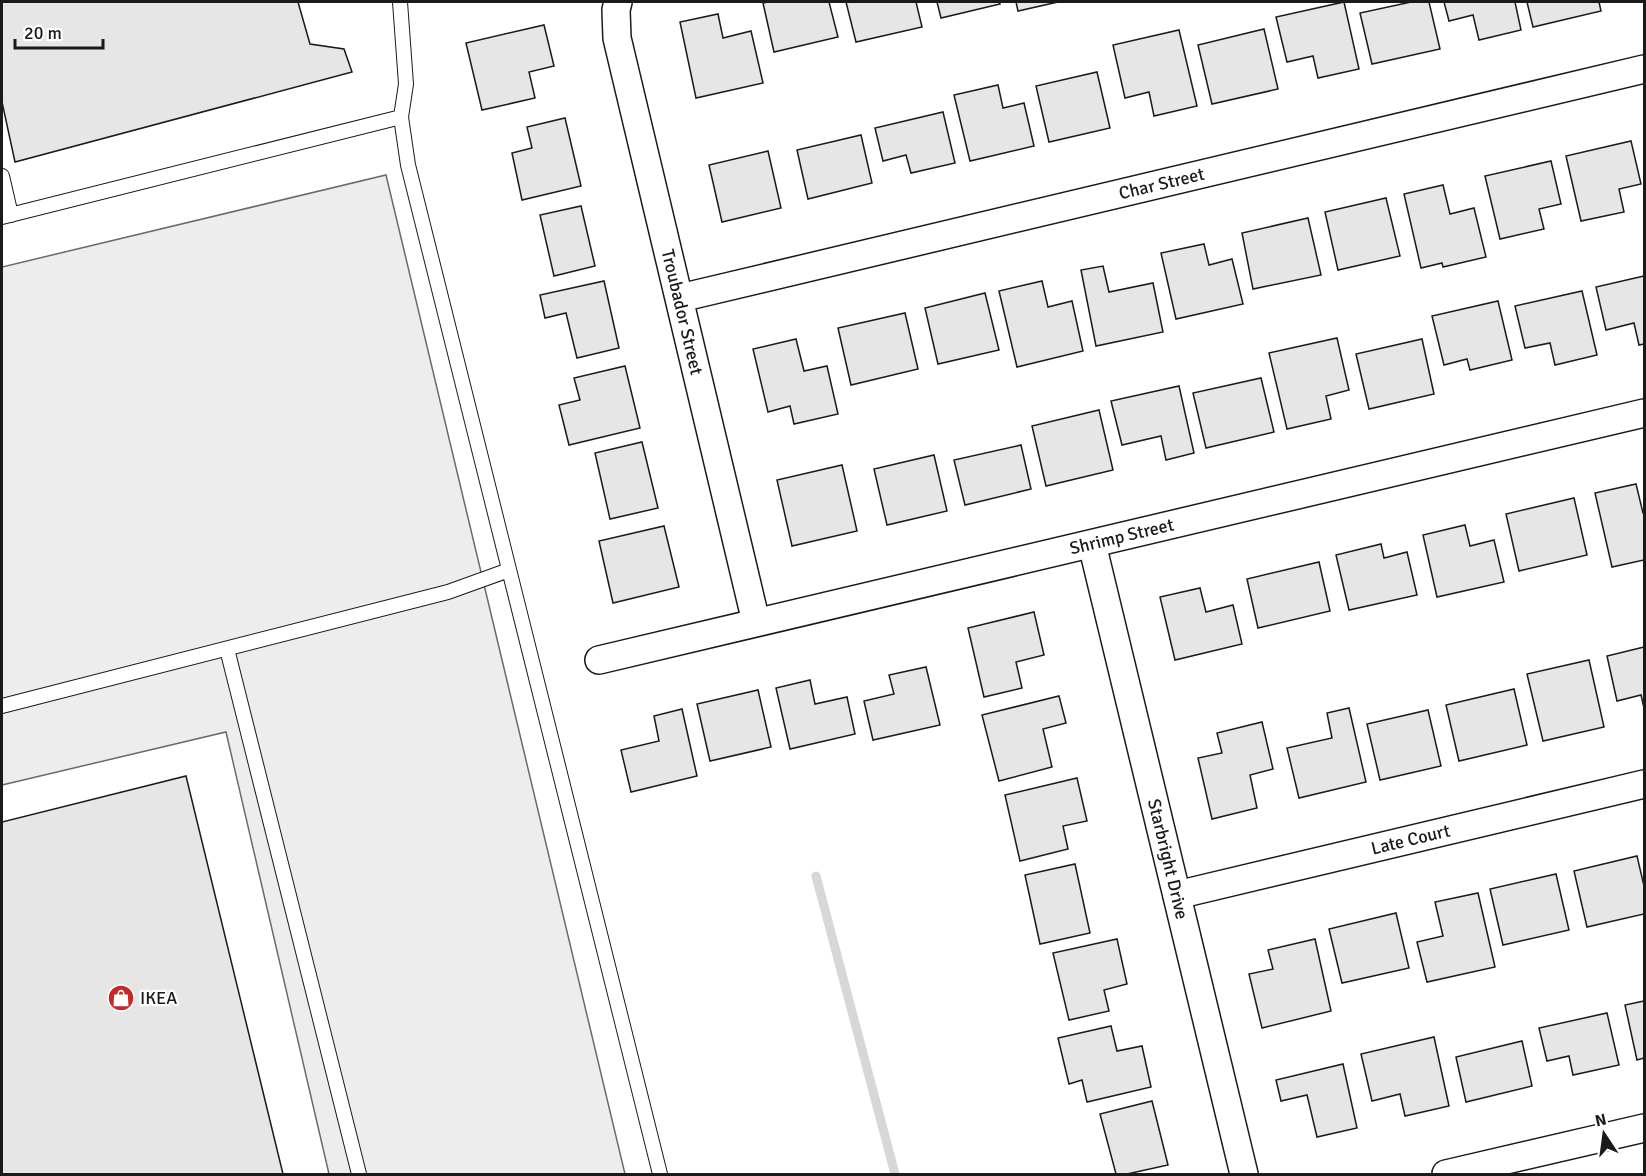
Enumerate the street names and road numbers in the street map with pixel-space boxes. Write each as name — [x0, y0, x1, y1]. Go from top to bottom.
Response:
street label: Char Street — [1117, 163, 1207, 204]
street label: Troubador Street — [657, 247, 708, 377]
street label: Shrimp Street — [1067, 514, 1176, 559]
street label: Starbright Drive — [1143, 796, 1193, 921]
street label: Late Court — [1369, 819, 1452, 860]

